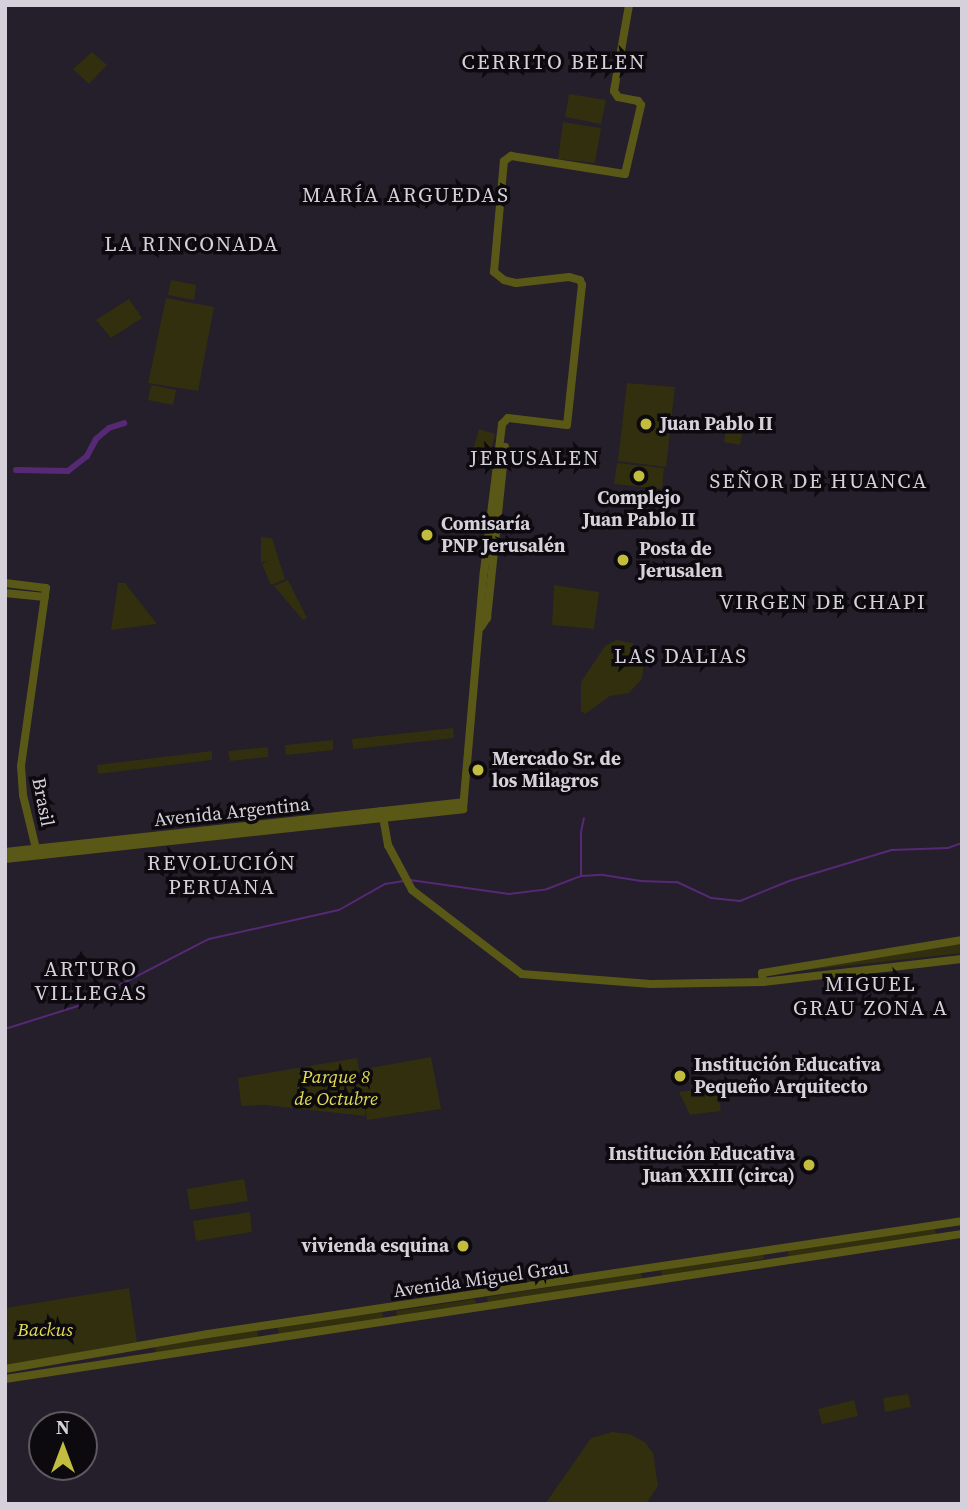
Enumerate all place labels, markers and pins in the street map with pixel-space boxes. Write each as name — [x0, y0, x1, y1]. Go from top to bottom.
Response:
place label: Juan Pablo II — [660, 413, 773, 435]
marker: Juan Pablo II — [638, 416, 654, 432]
marker: Complejo Juan Pablo II — [631, 468, 647, 484]
place label: Complejo Juan Pablo II — [583, 487, 695, 531]
place label: Comisaría PNP Jerusalén — [441, 513, 565, 557]
marker: Comisaría PNP Jerusalén — [419, 527, 435, 543]
place label: Posta de Jerusalen — [639, 538, 723, 582]
marker: Posta de Jerusalen — [613, 550, 633, 570]
place label: Mercado Sr. de los Milagros — [492, 748, 621, 792]
marker: Mercado Sr. de los Milagros — [470, 762, 486, 778]
place label: Institución Educativa Pequeño Arquitecto — [694, 1054, 881, 1098]
marker: Institución Educativa Pequeño Arquitecto — [672, 1068, 688, 1084]
place label: Institución Educativa Juan XXIII (circa) — [608, 1143, 795, 1187]
marker: Institución Educativa Juan XXIII (circa) — [801, 1157, 817, 1173]
place label: vivienda esquina — [302, 1235, 449, 1257]
marker: vivienda esquina — [455, 1238, 471, 1254]

